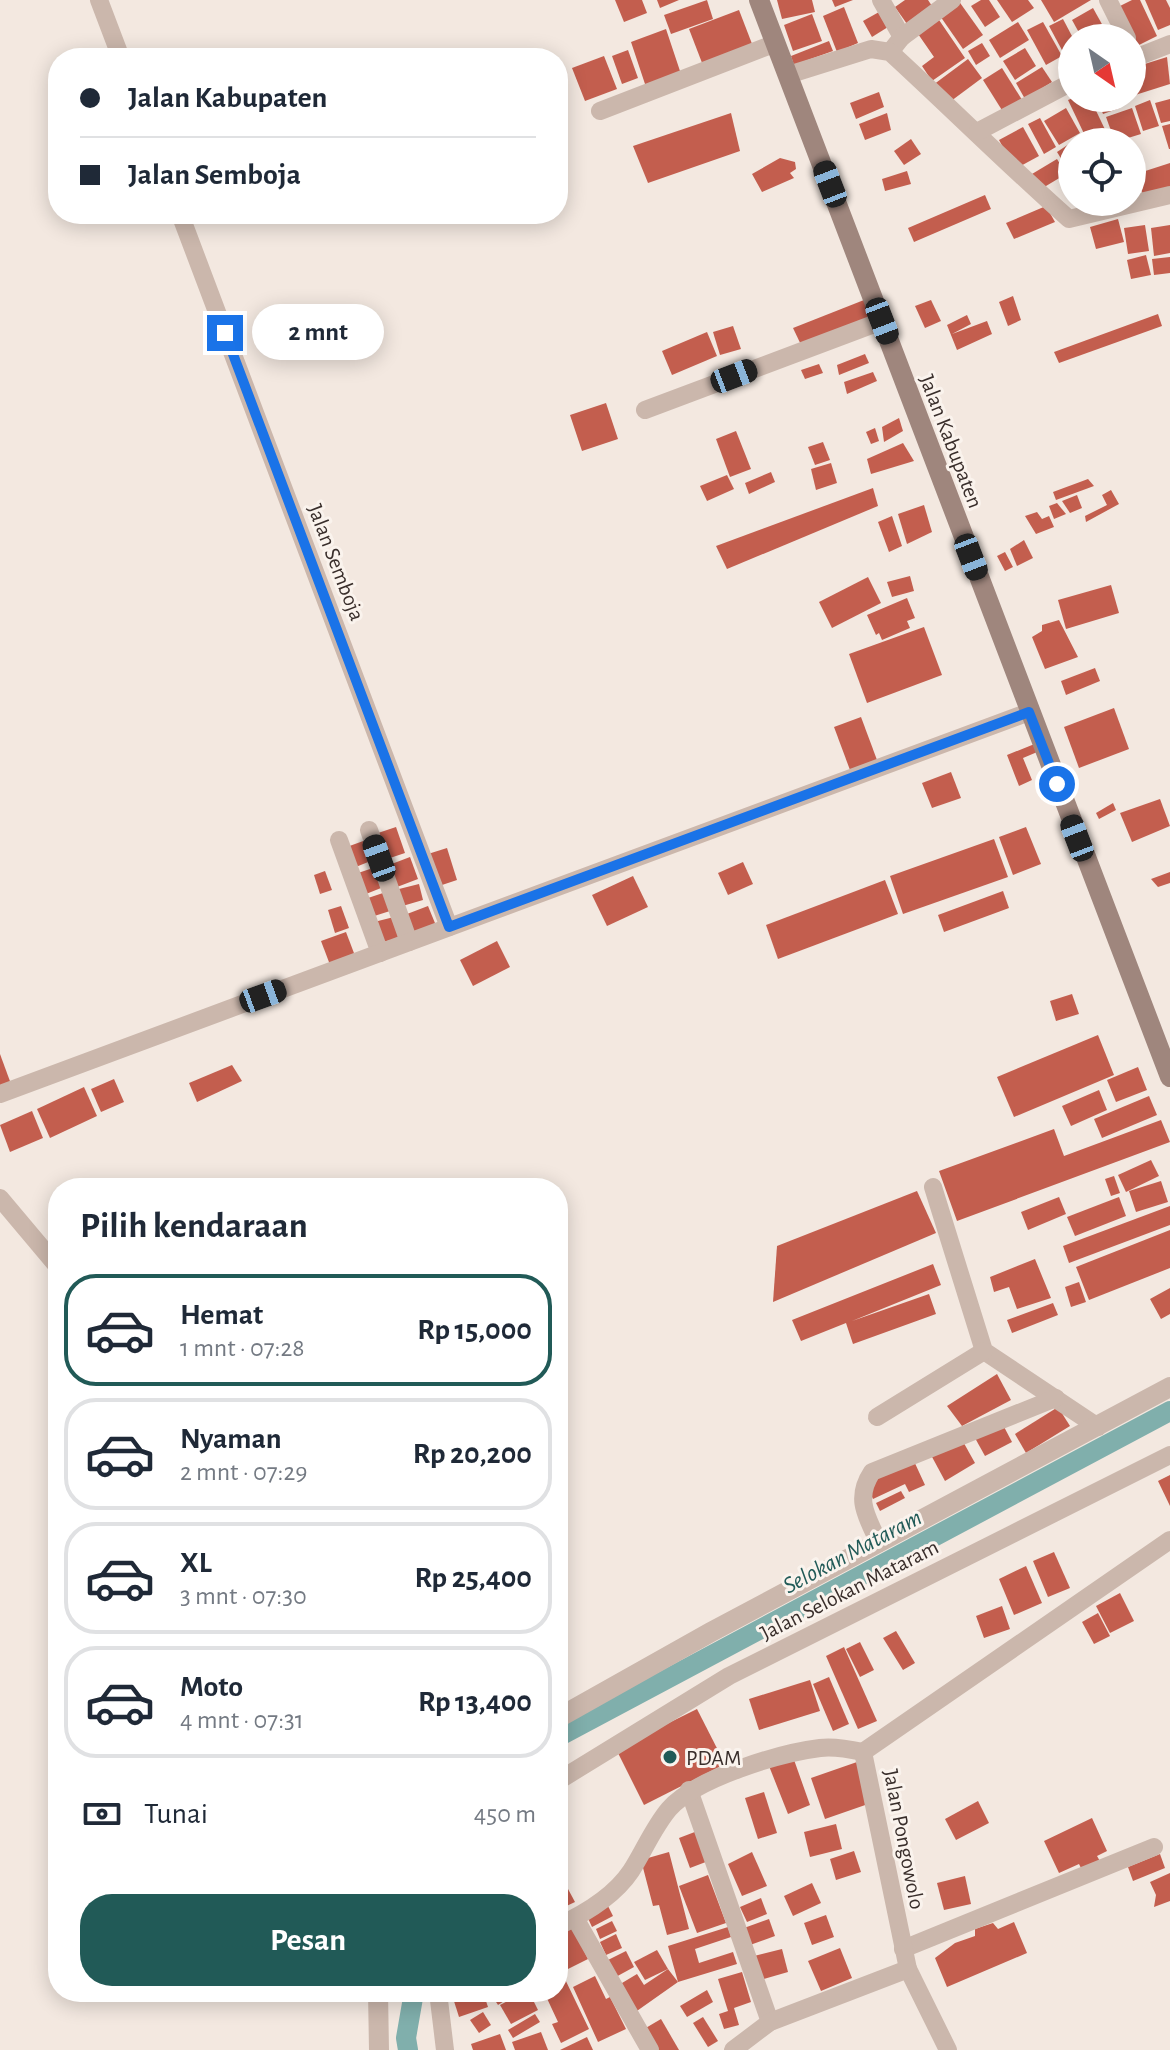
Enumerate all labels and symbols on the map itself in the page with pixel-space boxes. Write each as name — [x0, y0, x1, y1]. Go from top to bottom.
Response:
north arrow — [1058, 24, 1146, 112]
car — [810, 157, 850, 211]
car — [862, 294, 902, 348]
callout: 2 mnt — [253, 305, 385, 361]
route end — [207, 315, 243, 351]
car — [707, 356, 761, 396]
street label: Jalan Kabupaten — [916, 372, 987, 511]
street label: Jalan Semboja — [304, 501, 368, 624]
car — [951, 530, 991, 584]
route start — [1039, 766, 1075, 802]
car — [1057, 811, 1097, 865]
car — [360, 831, 398, 885]
car — [236, 977, 290, 1015]
water label: Selokan Mataram — [779, 1505, 926, 1598]
street label: Jalan Selokan Mataram — [757, 1535, 942, 1644]
place label: PDAM — [686, 1747, 741, 1769]
marker: PDAM — [661, 1748, 679, 1766]
street label: Jalan Pongowolo — [880, 1767, 928, 1911]

